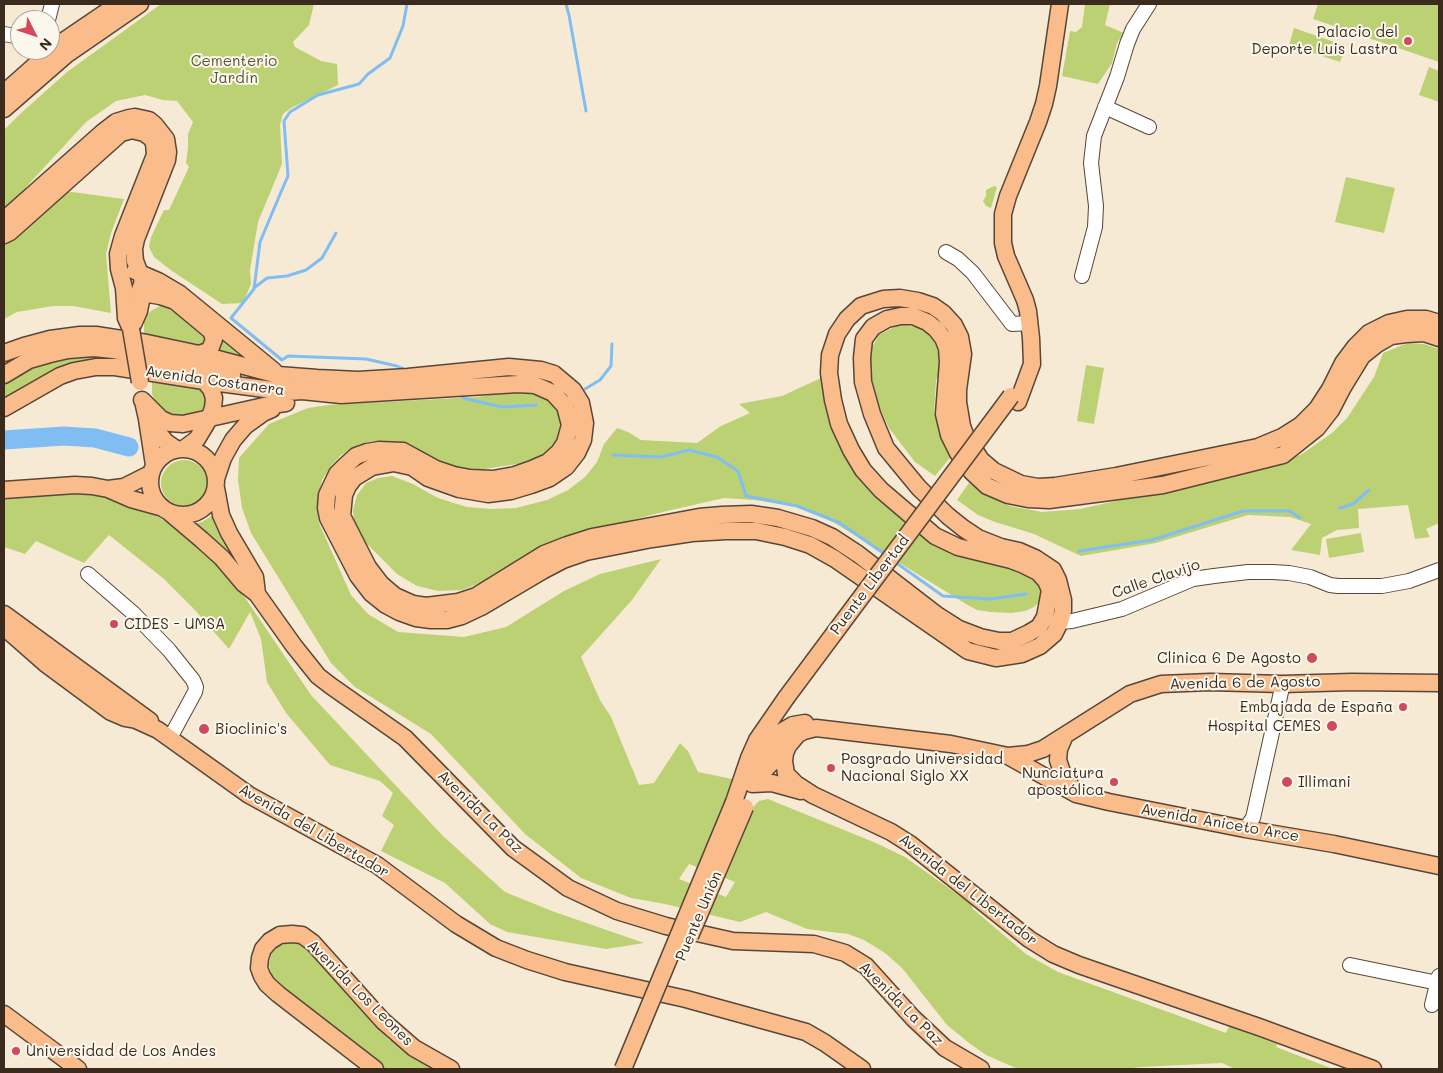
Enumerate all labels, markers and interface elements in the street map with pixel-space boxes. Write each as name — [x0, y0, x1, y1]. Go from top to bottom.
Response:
north arrow — [10, 10, 60, 60]
place label: Palacio del Deporte Luis Lastra — [1251, 23, 1398, 58]
text: N — [35, 34, 57, 55]
marker: Palacio del Deporte Luis Lastra — [1402, 35, 1414, 47]
park label: Cementerio Jardín — [191, 52, 277, 87]
street label: Avenida Costanera — [144, 362, 286, 400]
street label: Puente Libertad — [827, 532, 913, 638]
street label: Calle Clavijo — [1110, 556, 1202, 602]
place label: CIDES - UMSA — [124, 615, 225, 633]
marker: CIDES - UMSA — [108, 618, 120, 630]
place label: Clinica 6 De Agosto — [1157, 649, 1301, 667]
marker: Clinica 6 De Agosto — [1305, 651, 1319, 665]
street label: Avenida 6 de Agosto — [1169, 673, 1321, 693]
place label: Embajada de España — [1240, 698, 1393, 716]
marker: Embajada de España — [1397, 701, 1409, 713]
place label: Hospital CEMES — [1207, 717, 1321, 735]
marker: Hospital CEMES — [1325, 719, 1339, 733]
place label: Bioclinic's — [215, 720, 287, 738]
marker: Bioclinic's — [197, 722, 211, 736]
place label: Posgrado Universidad Nacional Siglo XX — [841, 750, 1003, 785]
marker: Posgrado Universidad Nacional Siglo XX — [825, 762, 837, 774]
place label: Nunciatura apostólica — [1022, 764, 1104, 799]
street label: Avenida La Paz — [434, 767, 526, 857]
place label: Illimani — [1298, 773, 1351, 791]
marker: Illimani — [1280, 775, 1294, 789]
marker: Nunciatura apostólica — [1108, 776, 1120, 788]
street label: Avenida del Libertador — [236, 781, 392, 881]
street label: Avenida Aniceto Arce — [1139, 800, 1301, 846]
street label: Avenida del Libertador — [895, 830, 1041, 950]
street label: Puente Unión — [672, 868, 726, 964]
street label: Avenida Los Leones — [303, 936, 417, 1050]
street label: Avenida La Paz — [855, 958, 947, 1050]
place label: Universidad de Los Andes — [26, 1042, 216, 1060]
marker: Universidad de Los Andes — [10, 1045, 22, 1057]

